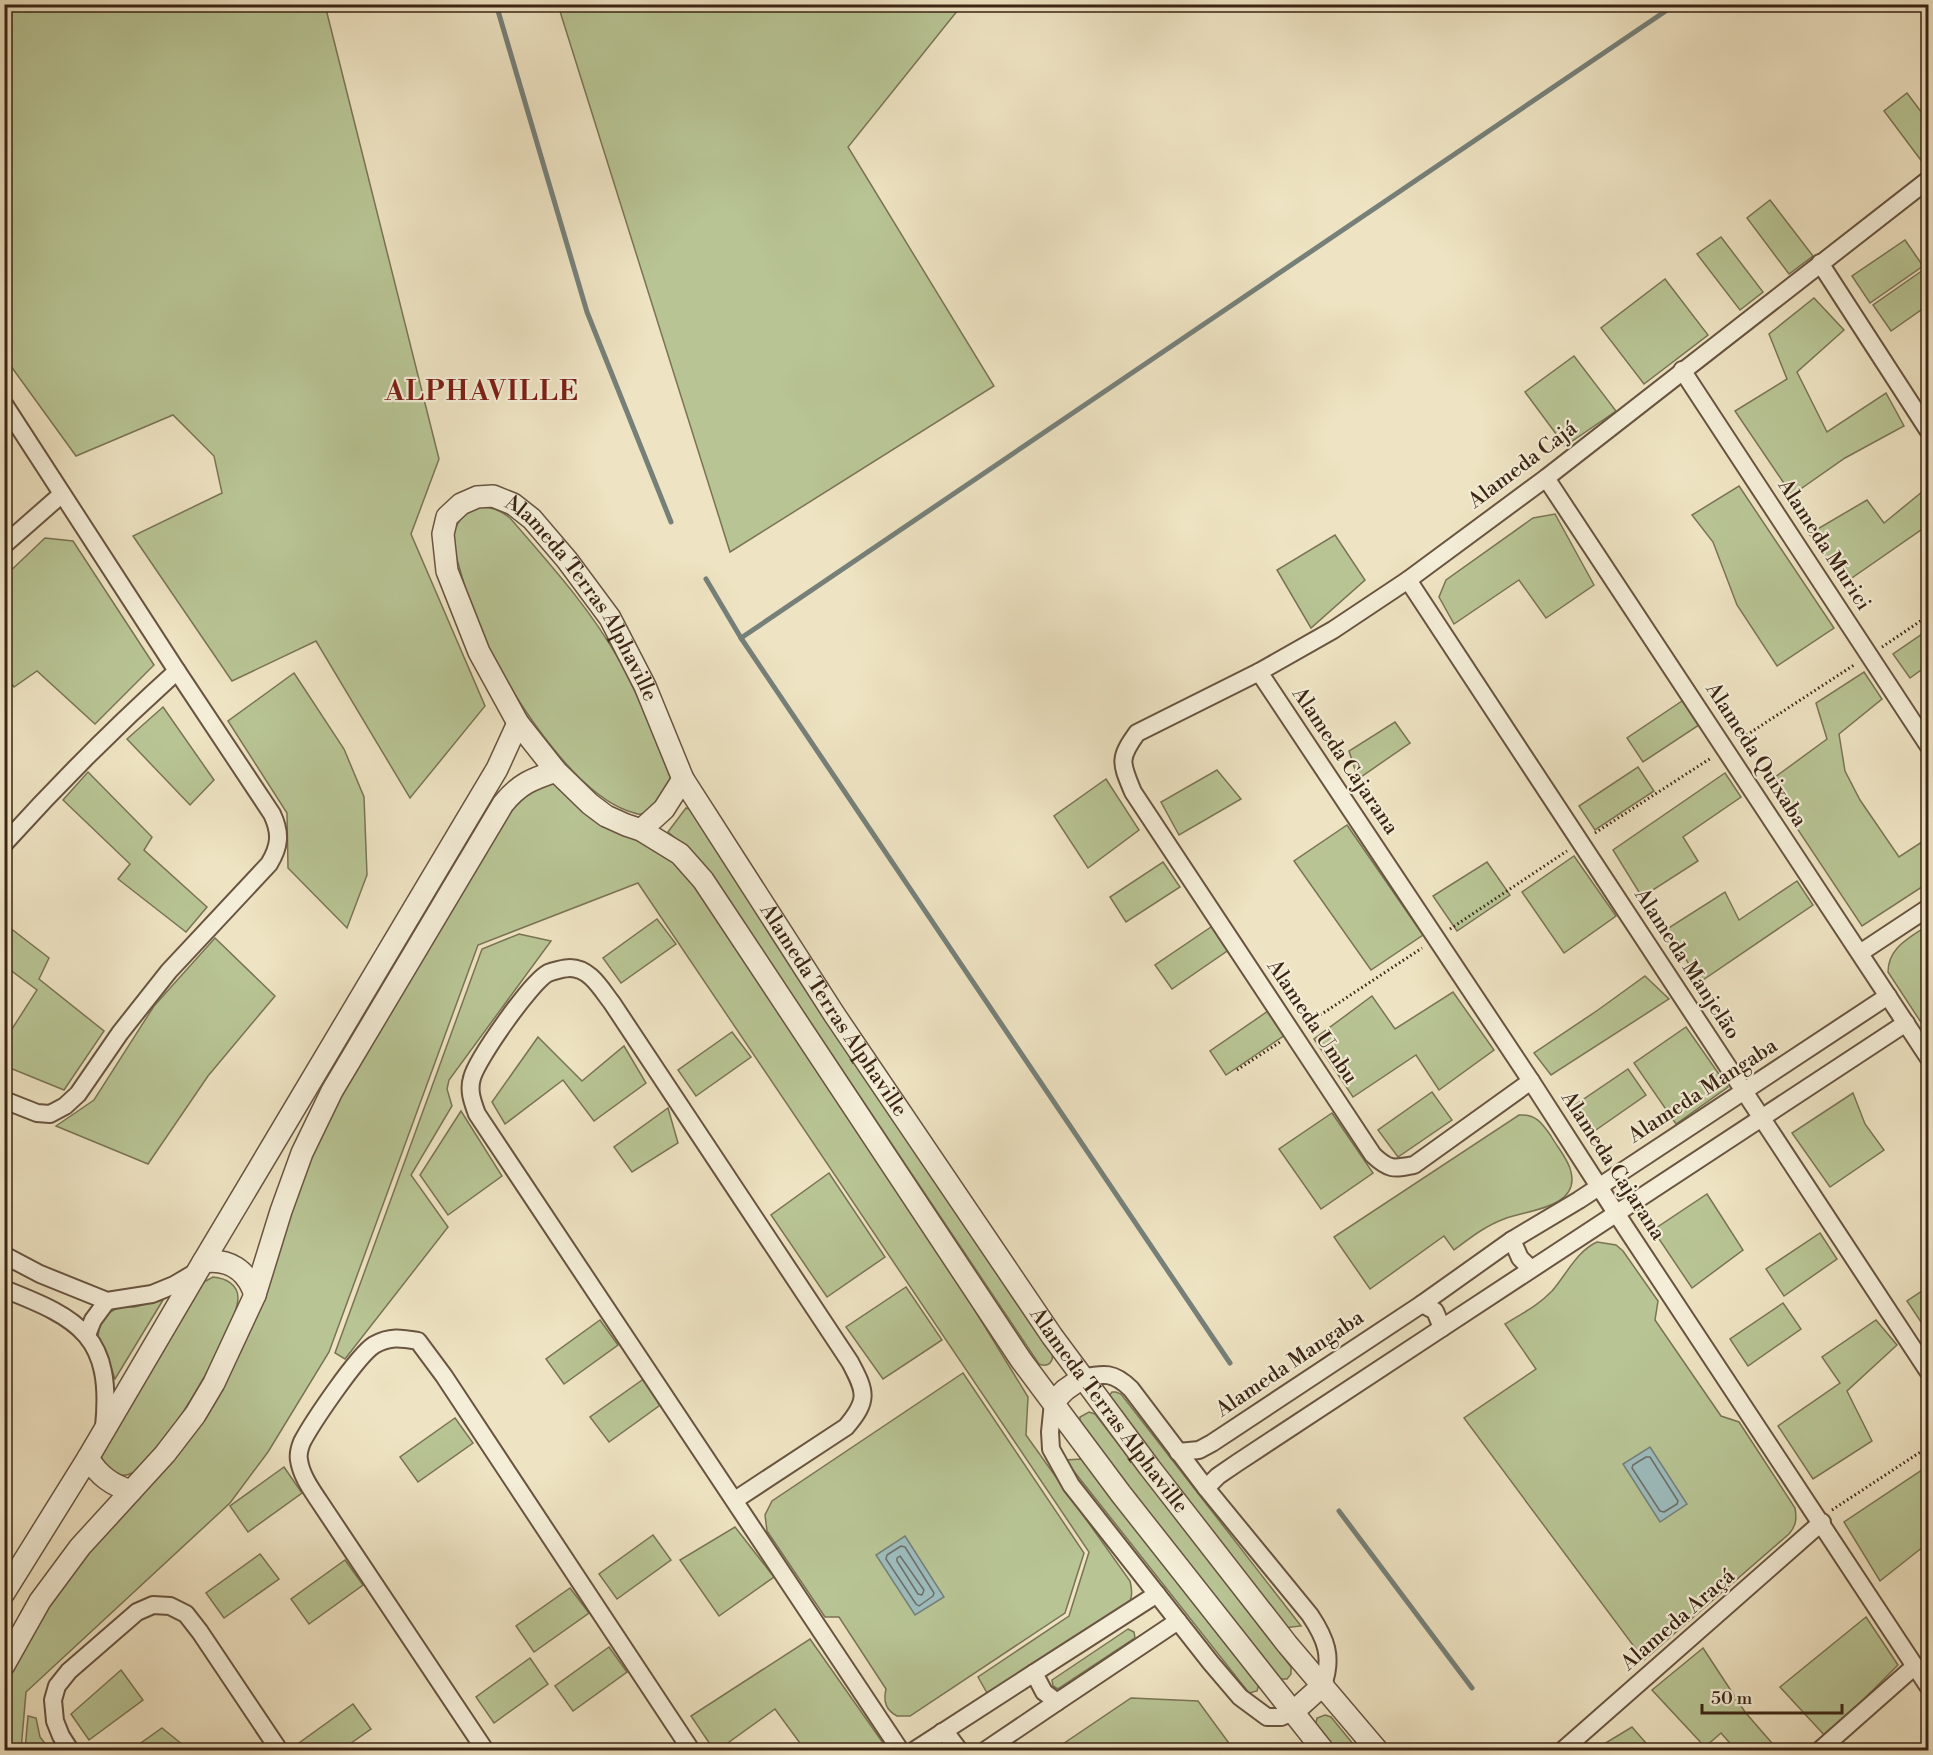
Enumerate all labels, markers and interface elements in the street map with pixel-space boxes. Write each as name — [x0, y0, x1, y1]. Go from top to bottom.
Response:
district label: ALPHAVILLE — [384, 375, 579, 409]
street label: Alameda Cajá — [1463, 415, 1583, 515]
street label: Alameda Murici — [1771, 473, 1876, 616]
street label: Alameda Terras Alphaville — [500, 489, 663, 705]
street label: Alameda Quixaba — [1699, 677, 1813, 832]
street label: Alameda Cajarana — [1285, 681, 1404, 840]
street label: Alameda Manjelão — [1628, 883, 1746, 1044]
street label: Alameda Terras Alphaville — [753, 898, 913, 1122]
street label: Alameda Umbu — [1260, 954, 1363, 1089]
street label: Alameda Mangaba — [1623, 1033, 1783, 1150]
street label: Alameda Cajarana — [1555, 1086, 1671, 1246]
street label: Alameda Terras Alphaville — [1023, 1302, 1193, 1519]
street label: Alameda Mangaba — [1210, 1305, 1369, 1424]
street label: Alameda Araçá — [1615, 1563, 1741, 1677]
scale bar — [1702, 1677, 1842, 1715]
text: 50 m — [1711, 1687, 1753, 1710]

